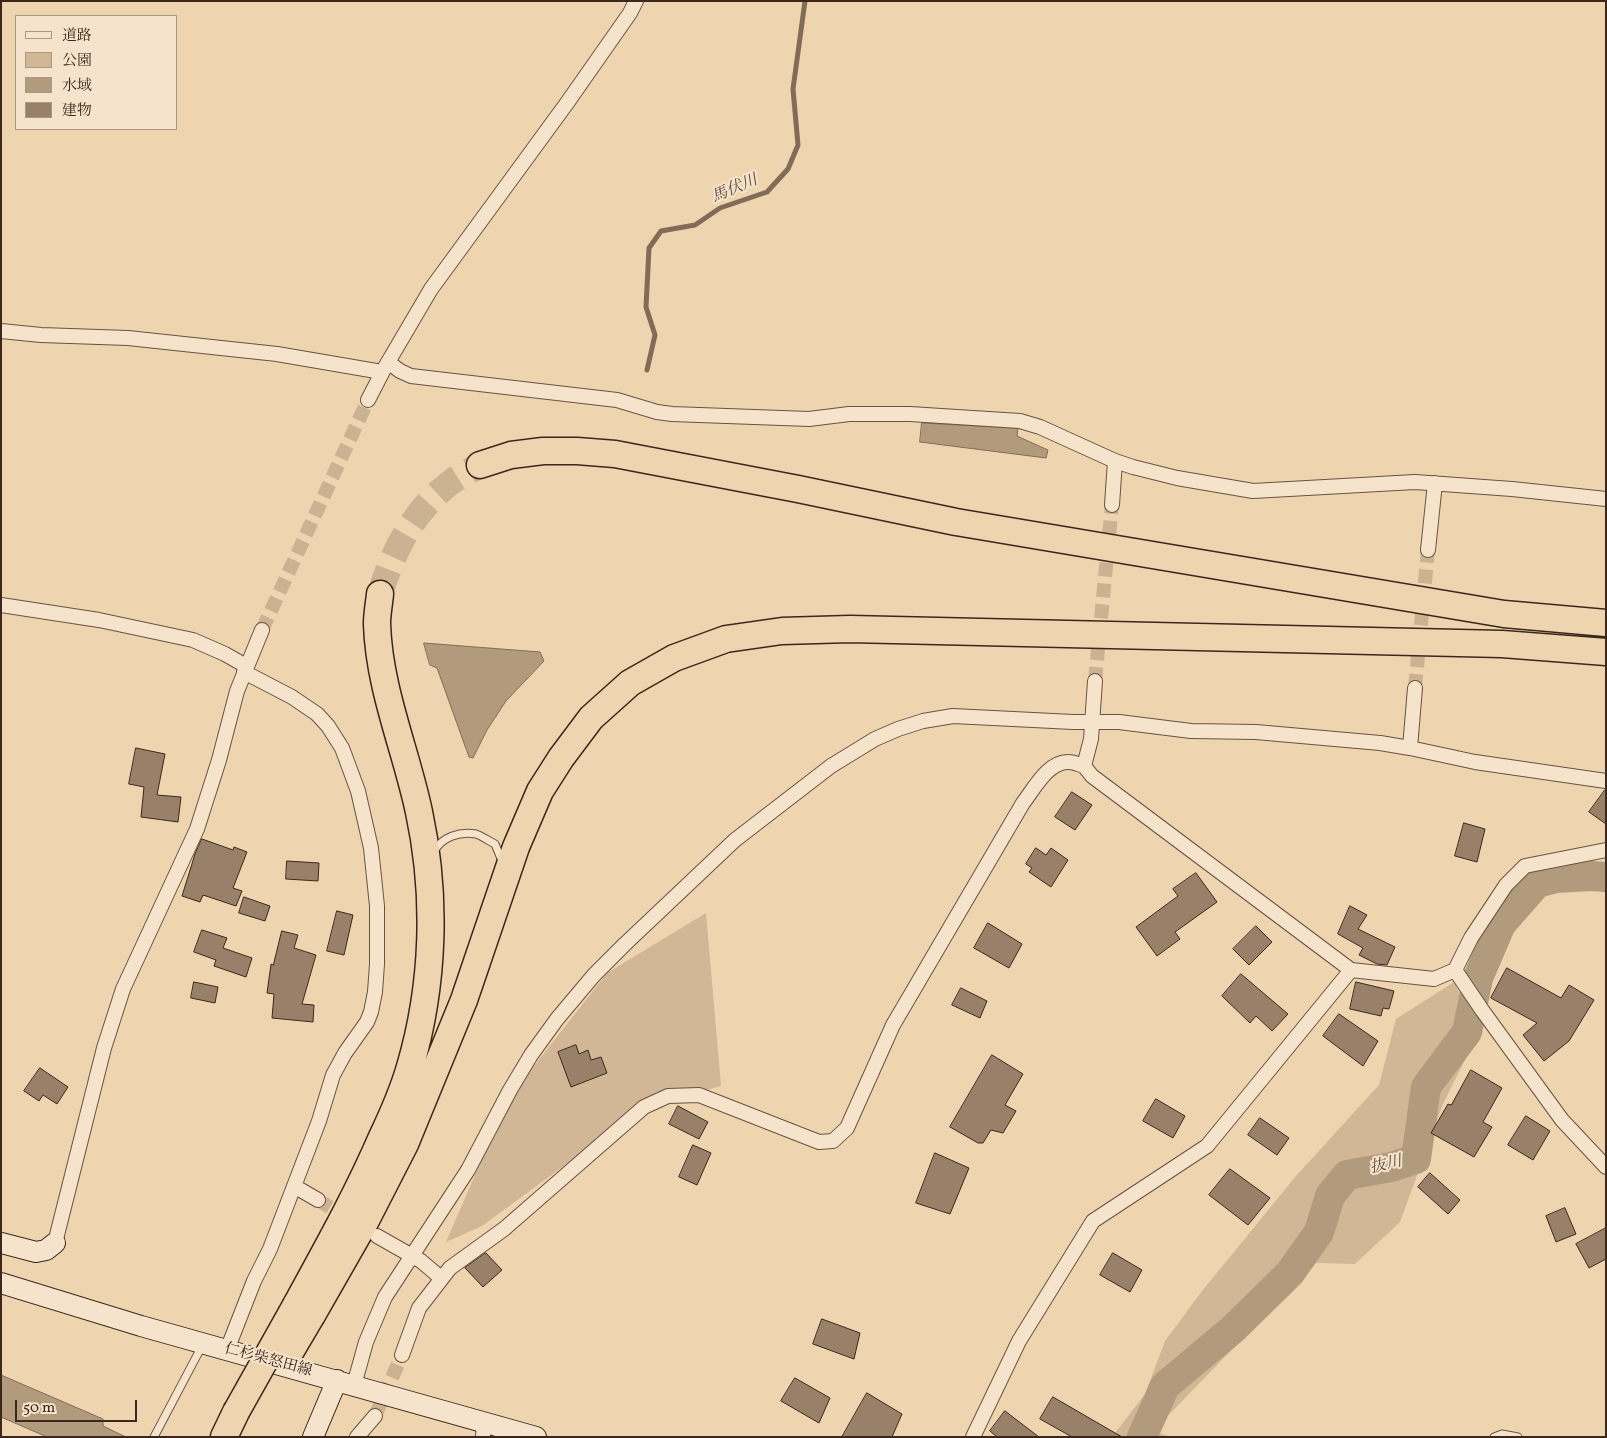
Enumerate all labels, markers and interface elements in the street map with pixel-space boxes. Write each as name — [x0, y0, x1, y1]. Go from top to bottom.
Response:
legend — [15, 15, 178, 130]
text: 道路 — [62, 26, 92, 47]
text: 公園 — [62, 51, 92, 72]
text: 水域 — [62, 76, 92, 97]
text: 建物 — [62, 101, 92, 122]
water label: 馬伏川 — [709, 172, 761, 208]
water label: 抜川 — [1368, 1153, 1404, 1179]
street label: 仁杉柴怒田線 — [222, 1341, 314, 1381]
scale bar — [18, 1390, 140, 1422]
text: 50 m — [23, 1398, 55, 1419]

